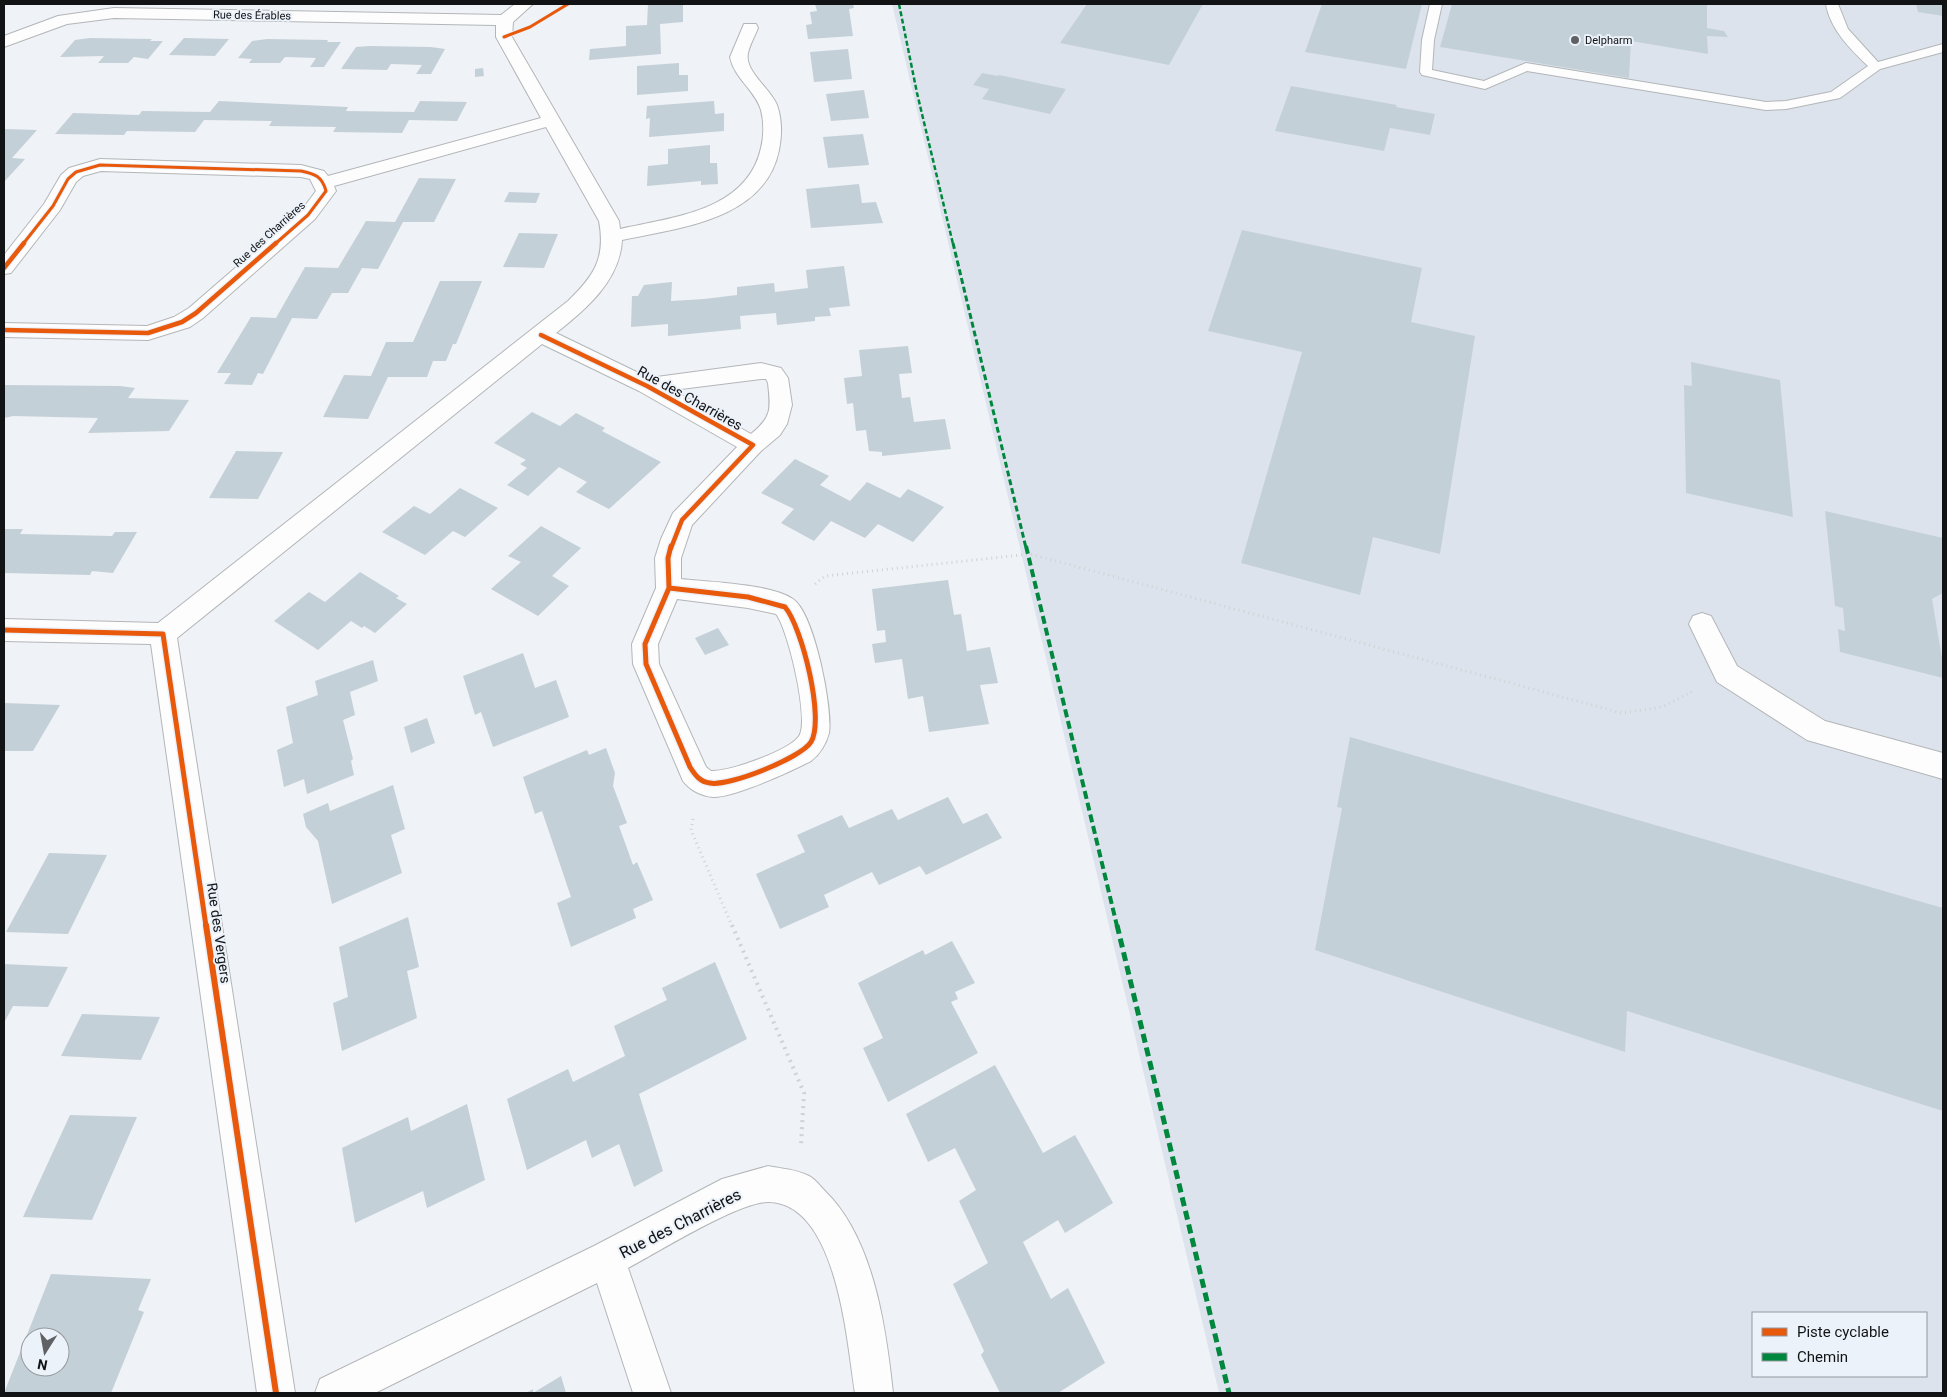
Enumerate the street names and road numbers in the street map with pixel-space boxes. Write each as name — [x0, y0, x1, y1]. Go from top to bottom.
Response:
street label: Rue des Érables — [213, 8, 291, 23]
street label: Rue des Charrières — [231, 198, 308, 270]
street label: Rue des Charrières — [635, 363, 745, 433]
street label: Rue des Vergers — [204, 882, 234, 984]
street label: Rue des Charrières — [616, 1185, 744, 1262]

